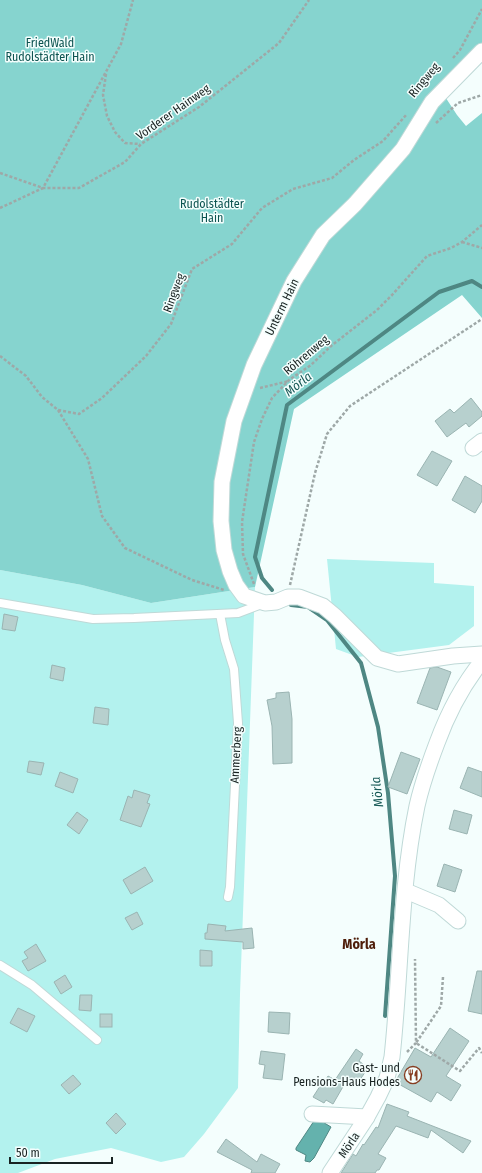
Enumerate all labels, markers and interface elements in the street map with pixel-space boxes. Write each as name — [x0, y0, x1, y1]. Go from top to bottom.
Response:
park label: FriedWald Rudolstädter Hain — [5, 36, 95, 64]
street label: Ringweg — [405, 60, 443, 100]
street label: Vorderer Hainweg — [133, 81, 213, 143]
park label: Rudolstädter Hain — [180, 197, 245, 225]
street label: Ringweg — [160, 271, 188, 315]
street label: Unterm Hain — [262, 276, 302, 338]
street label: Röhrenweg — [281, 332, 332, 378]
water label: Mörla — [281, 369, 315, 399]
street label: Ammerberg — [228, 726, 244, 784]
water label: Mörla — [368, 776, 386, 808]
district label: Mörla — [342, 936, 376, 953]
place label: Gast- und Pensions-Haus Hodes — [293, 1061, 400, 1089]
restaurant icon: Gast- und Pensions-Haus Hodes — [403, 1065, 423, 1085]
street label: Mörla — [335, 1129, 363, 1161]
scale bar — [10, 1139, 112, 1165]
text: 50 m — [16, 1146, 40, 1160]

